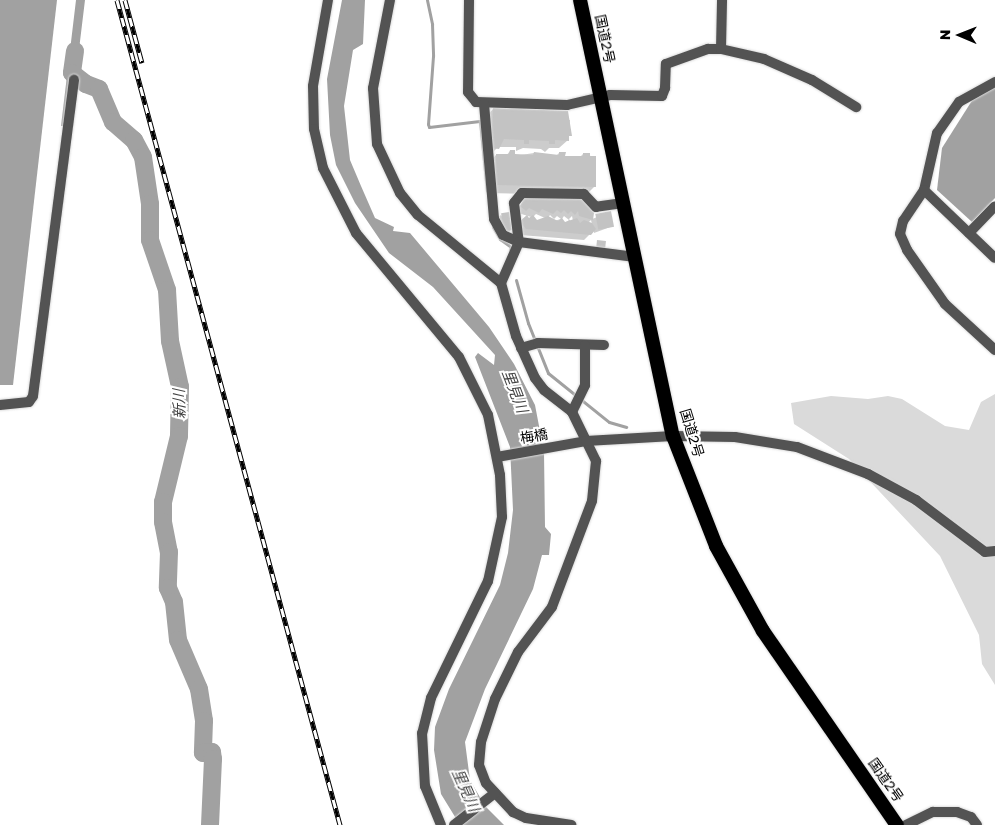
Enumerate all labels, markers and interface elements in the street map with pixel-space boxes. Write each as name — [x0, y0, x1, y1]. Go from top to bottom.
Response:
north arrow — [935, 10, 985, 60]
street label: 国道2号 — [592, 13, 618, 65]
text: N — [936, 29, 953, 40]
water label: 里見川 — [499, 367, 531, 415]
water label: 新川 — [170, 389, 188, 419]
street label: 国道2号 — [677, 407, 707, 459]
street label: 梅橋 — [519, 425, 549, 447]
street label: 国道2号 — [865, 755, 907, 805]
water label: 里見川 — [449, 766, 483, 814]

